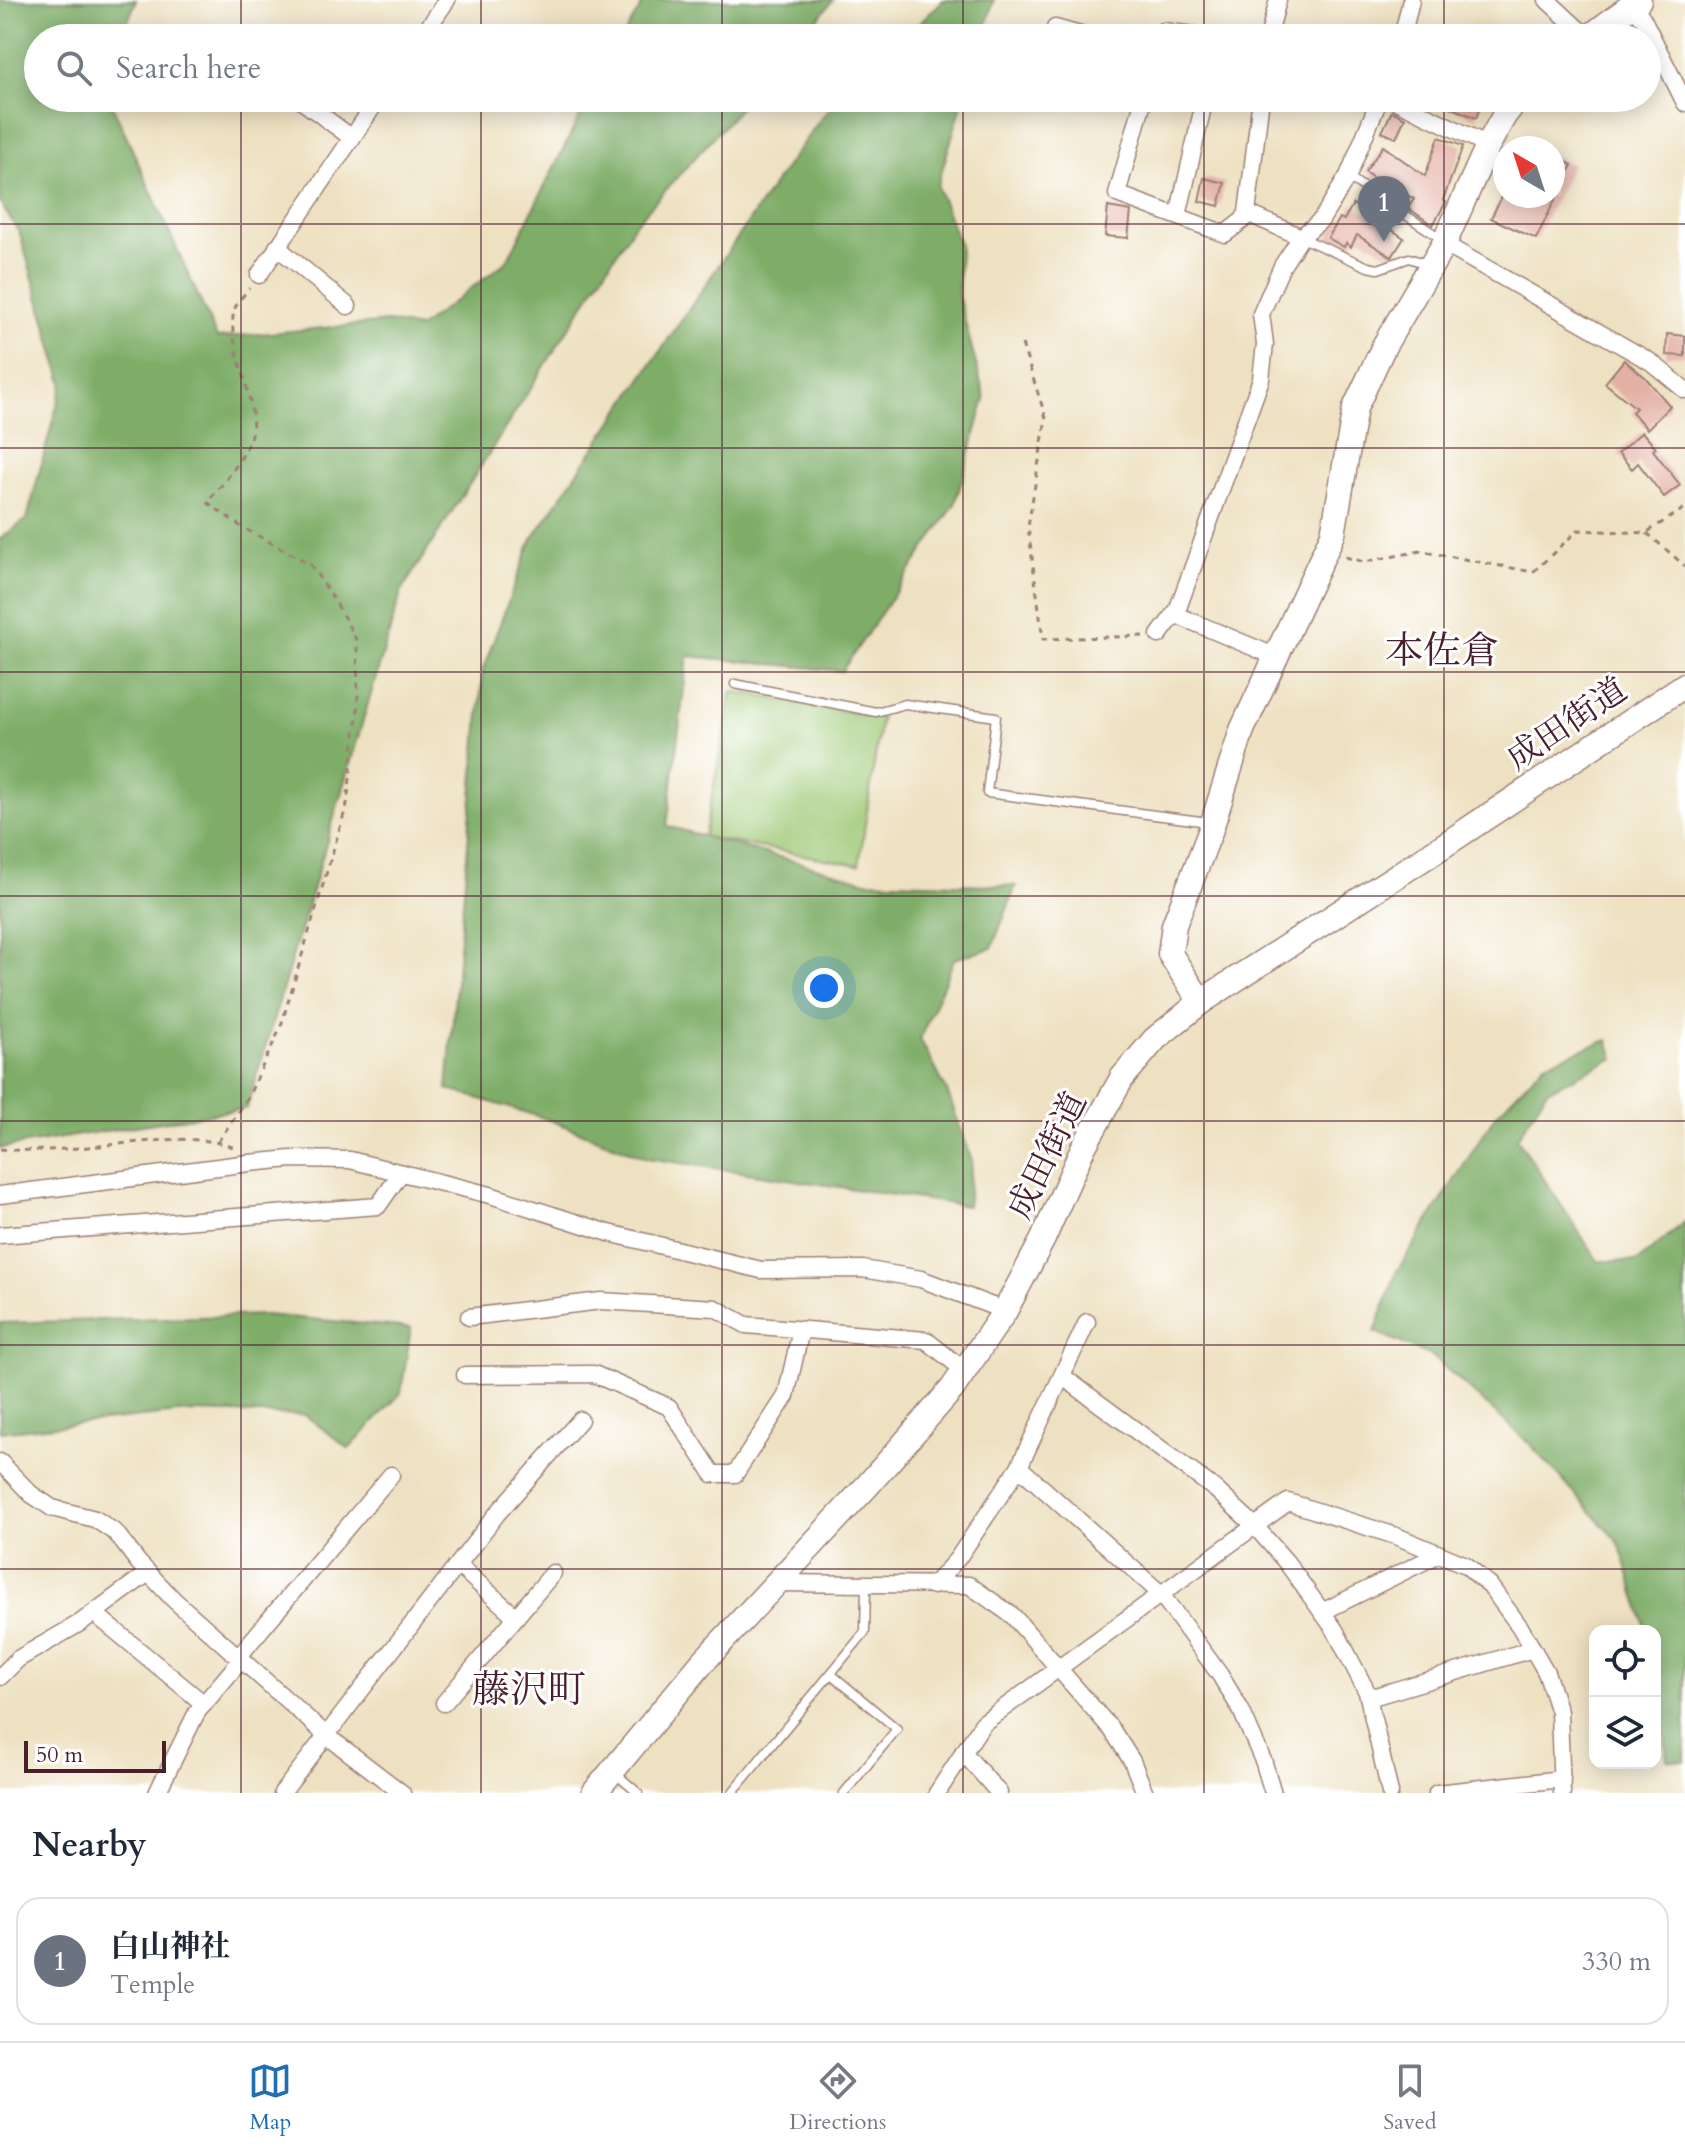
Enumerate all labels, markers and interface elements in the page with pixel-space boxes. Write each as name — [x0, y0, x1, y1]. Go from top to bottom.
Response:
search box — [24, 24, 1661, 112]
icon: search — [52, 46, 96, 90]
text: Search here — [116, 48, 261, 89]
north arrow — [1493, 136, 1565, 208]
pin: 1 — [1358, 176, 1410, 242]
district label: 本佐倉 — [1385, 625, 1499, 677]
street label: 成田街道 — [1497, 667, 1636, 781]
your location — [804, 968, 844, 1008]
street label: 成田街道 — [996, 1084, 1097, 1227]
map controls — [1589, 1625, 1661, 1769]
button: locate — [1589, 1625, 1661, 1697]
district label: 藤沢町 — [472, 1664, 586, 1716]
button: layers — [1589, 1697, 1661, 1769]
scale bar — [24, 1737, 166, 1773]
text: 50 m — [36, 1740, 83, 1770]
text: Nearby — [32, 1822, 147, 1868]
text: 白山神社 — [110, 1926, 230, 1967]
text: 1 — [53, 1944, 67, 1979]
text: 330 m — [1582, 1944, 1651, 1979]
text: Temple — [110, 1967, 195, 2002]
tab: Map — [248, 2059, 292, 2137]
tab: Directions — [789, 2059, 886, 2137]
tab: Saved — [1383, 2059, 1437, 2137]

